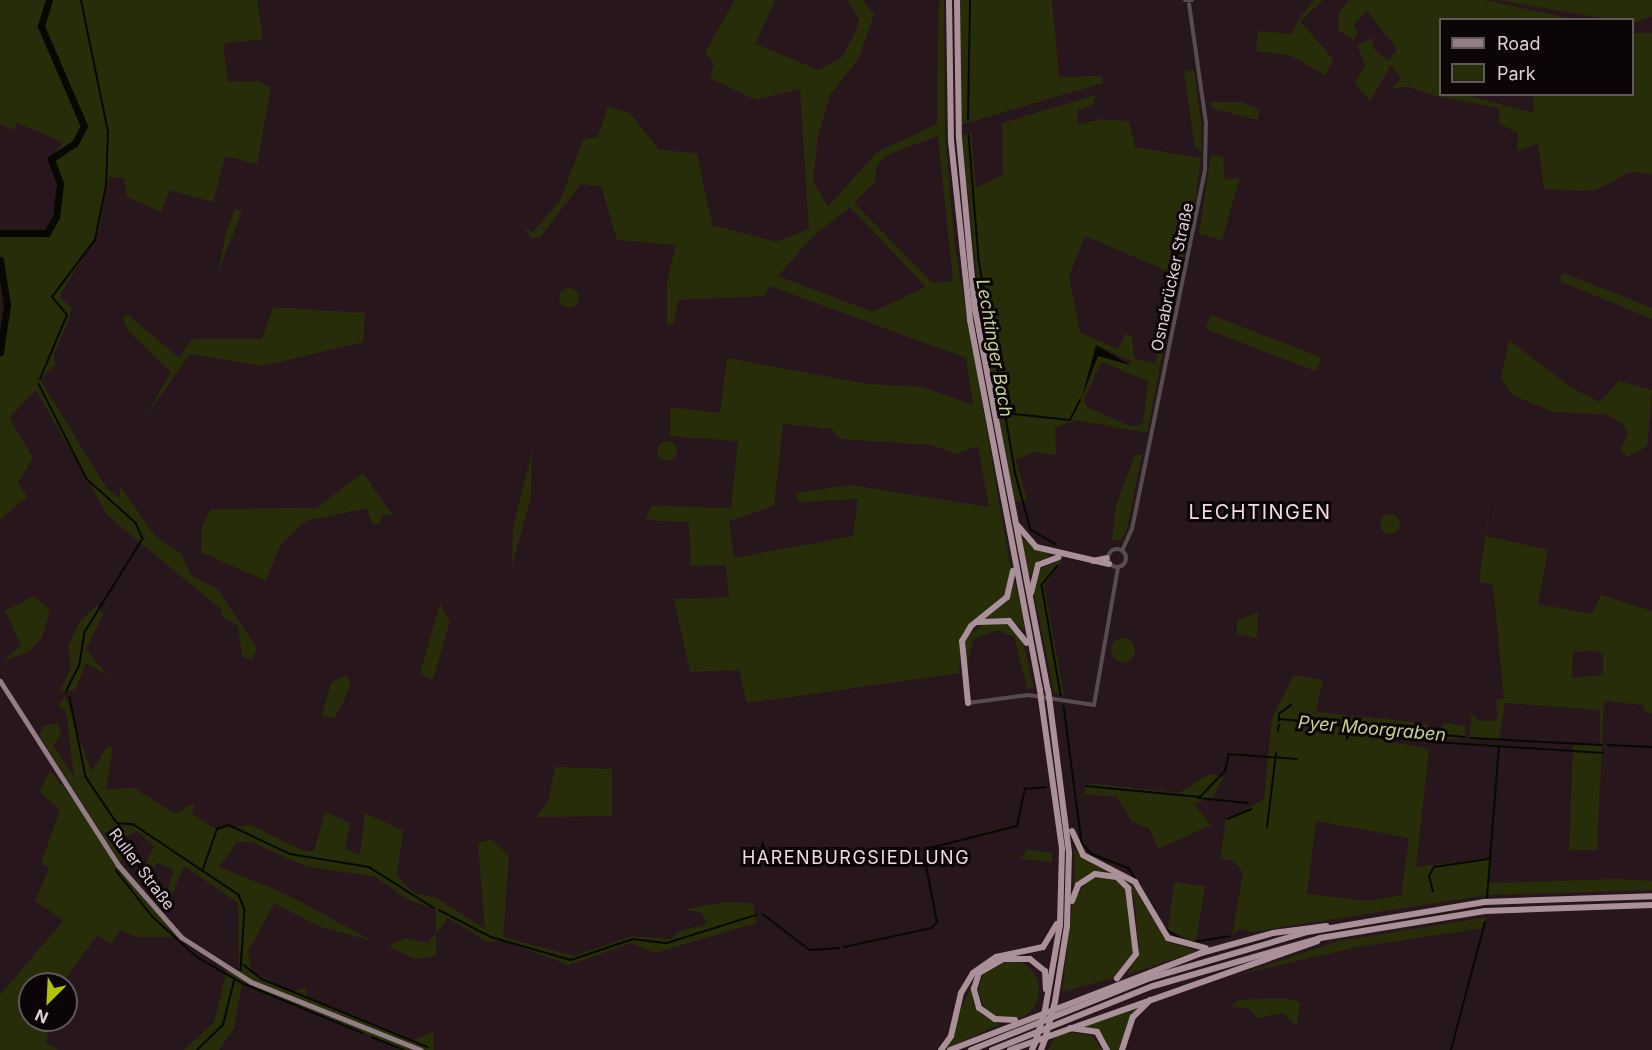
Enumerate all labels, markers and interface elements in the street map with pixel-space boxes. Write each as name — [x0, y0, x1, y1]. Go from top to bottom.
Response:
legend — [1439, 18, 1634, 96]
text: Road — [1497, 33, 1540, 54]
text: Park — [1497, 63, 1536, 84]
street label: Osnabrücker Straße — [1147, 201, 1197, 353]
water label: Lechtinger Bach — [971, 277, 1017, 419]
district label: LECHTINGEN — [1188, 500, 1332, 524]
water label: Pyer Moorgraben — [1297, 712, 1447, 746]
street label: Ruller Straße — [105, 824, 179, 914]
district label: HARENBURGSIEDLUNG — [742, 847, 970, 869]
north arrow — [18, 972, 78, 1032]
text: N — [32, 1005, 51, 1028]

